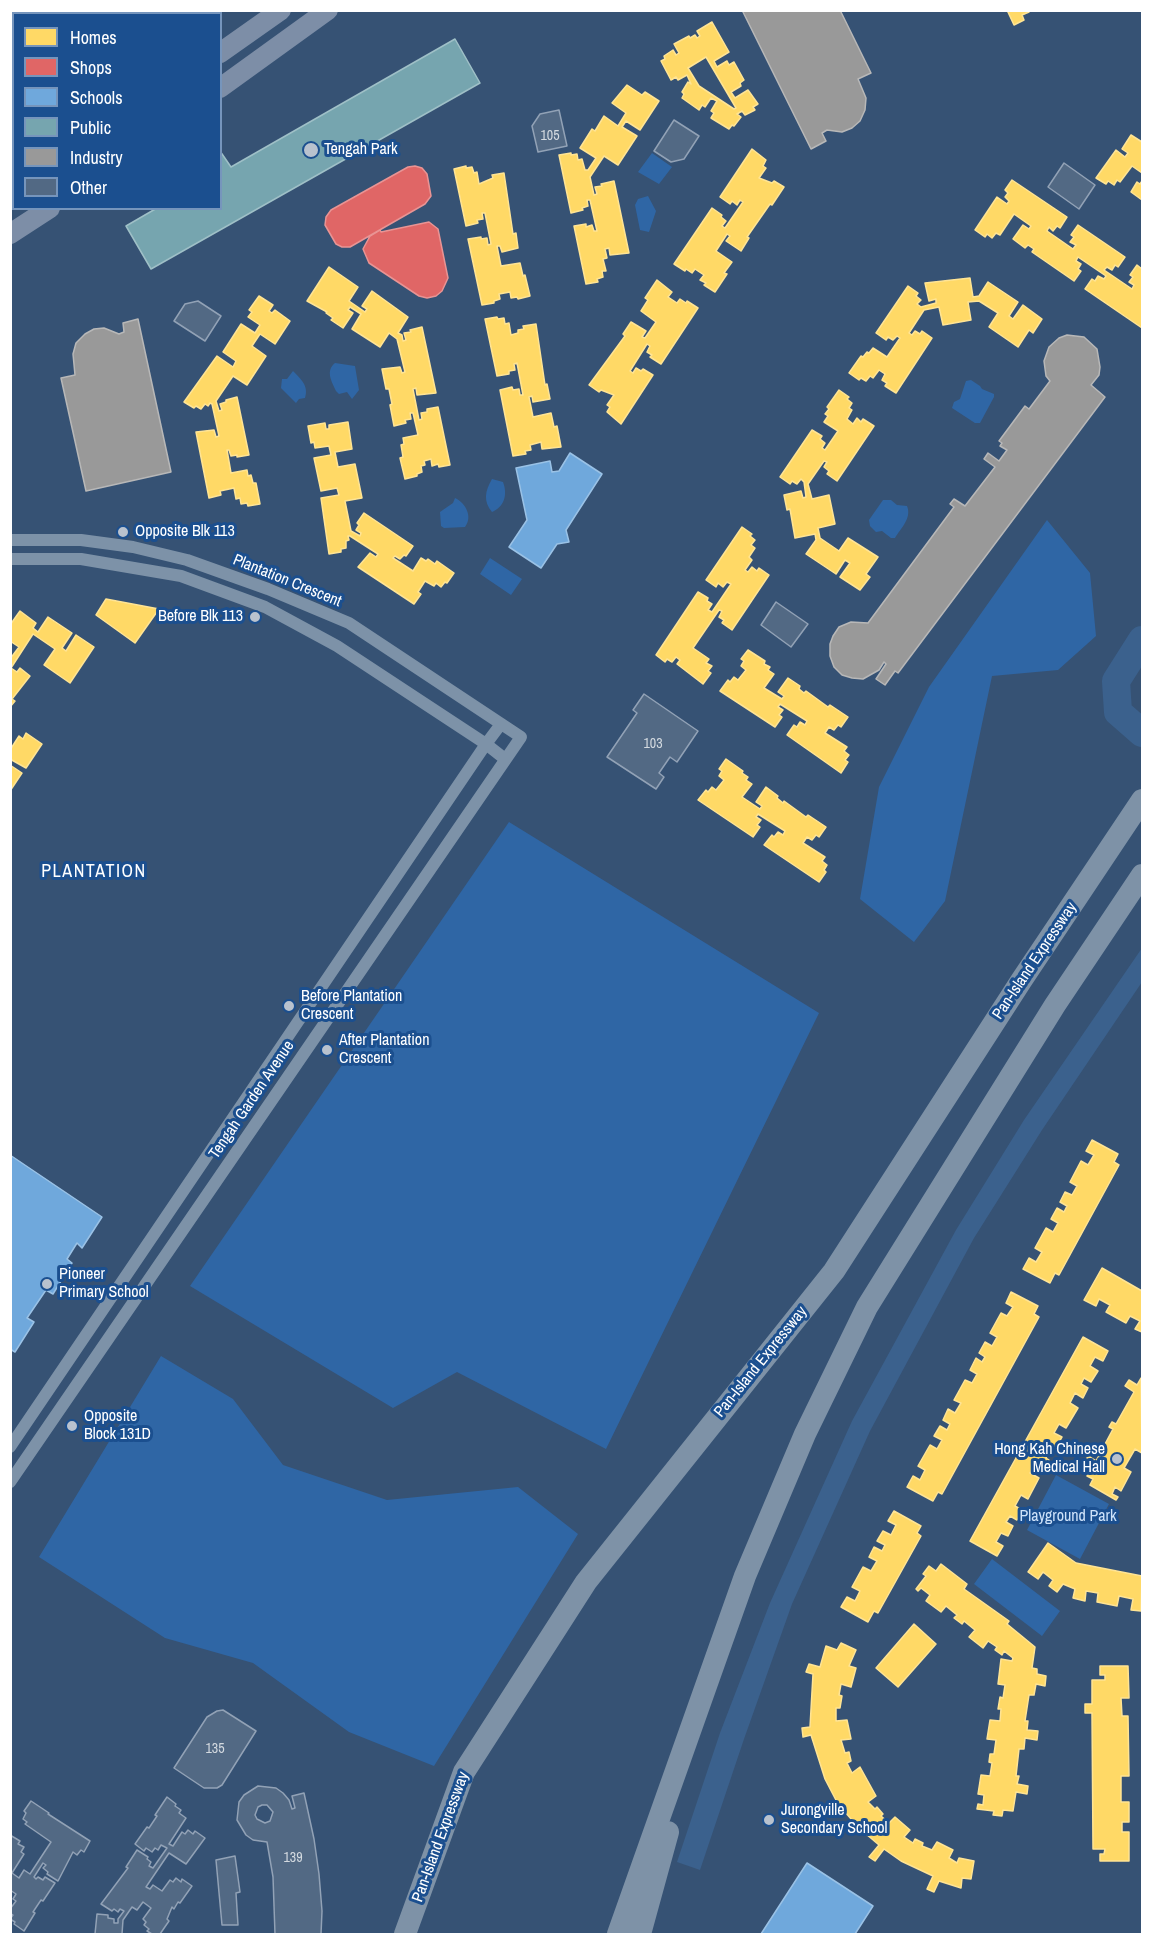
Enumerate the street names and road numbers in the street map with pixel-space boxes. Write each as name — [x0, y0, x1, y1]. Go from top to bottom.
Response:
street label: Plantation Crescent — [230, 551, 344, 611]
street label: Pan-Island Expressway — [989, 899, 1081, 1023]
street label: Tengah Garden Avenue — [205, 1037, 299, 1163]
street label: Pan-Island Expressway — [710, 1303, 812, 1421]
street label: Pan-Island Expressway — [409, 1769, 473, 1905]

